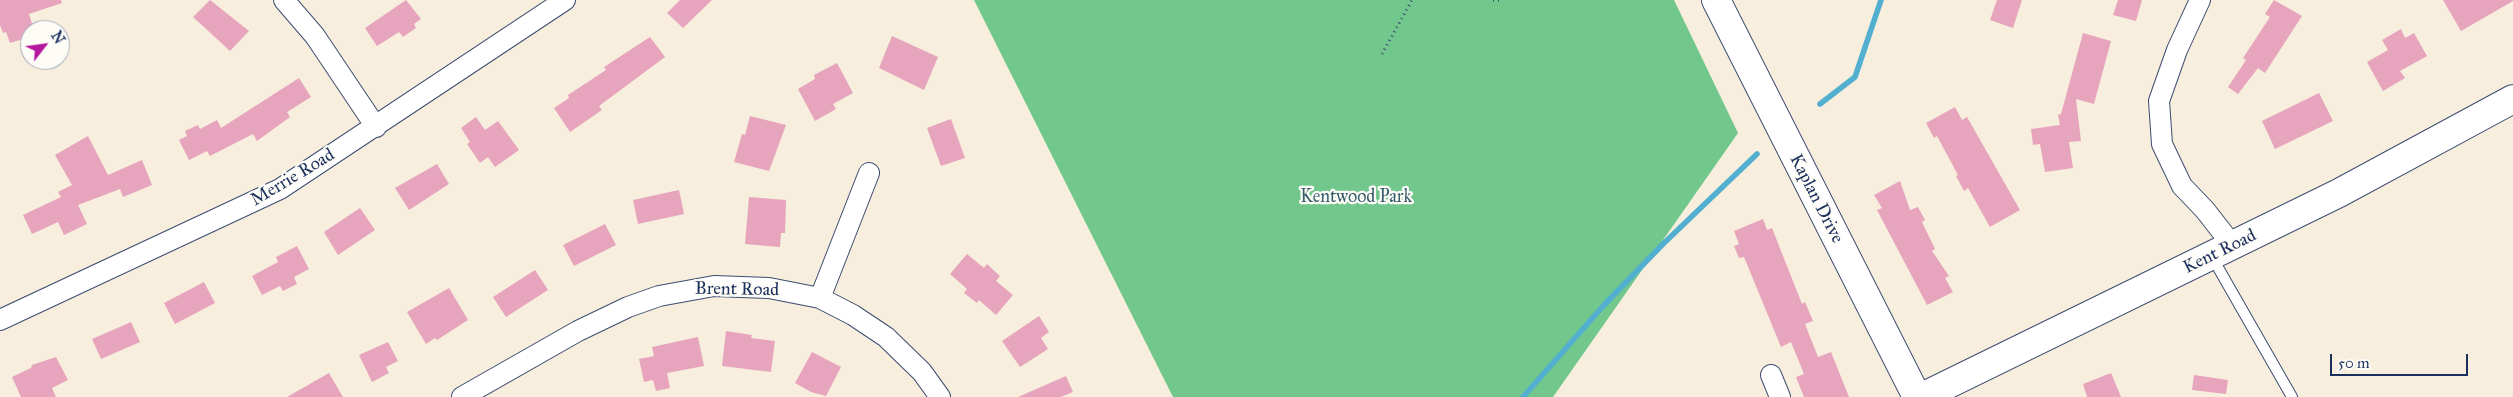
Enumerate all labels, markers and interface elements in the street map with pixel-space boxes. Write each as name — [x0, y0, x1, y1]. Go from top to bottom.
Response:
north arrow — [20, 20, 70, 70]
text: N — [47, 28, 68, 47]
street label: Merrie Road — [247, 145, 339, 211]
street label: Kaplan Drive — [1784, 151, 1848, 247]
park label: Kentwood Park — [1300, 187, 1412, 209]
street label: Kent Road — [2180, 225, 2260, 279]
street label: Brent Road — [695, 278, 779, 302]
scale bar — [2333, 344, 2470, 376]
text: 50 m — [2338, 354, 2370, 372]

